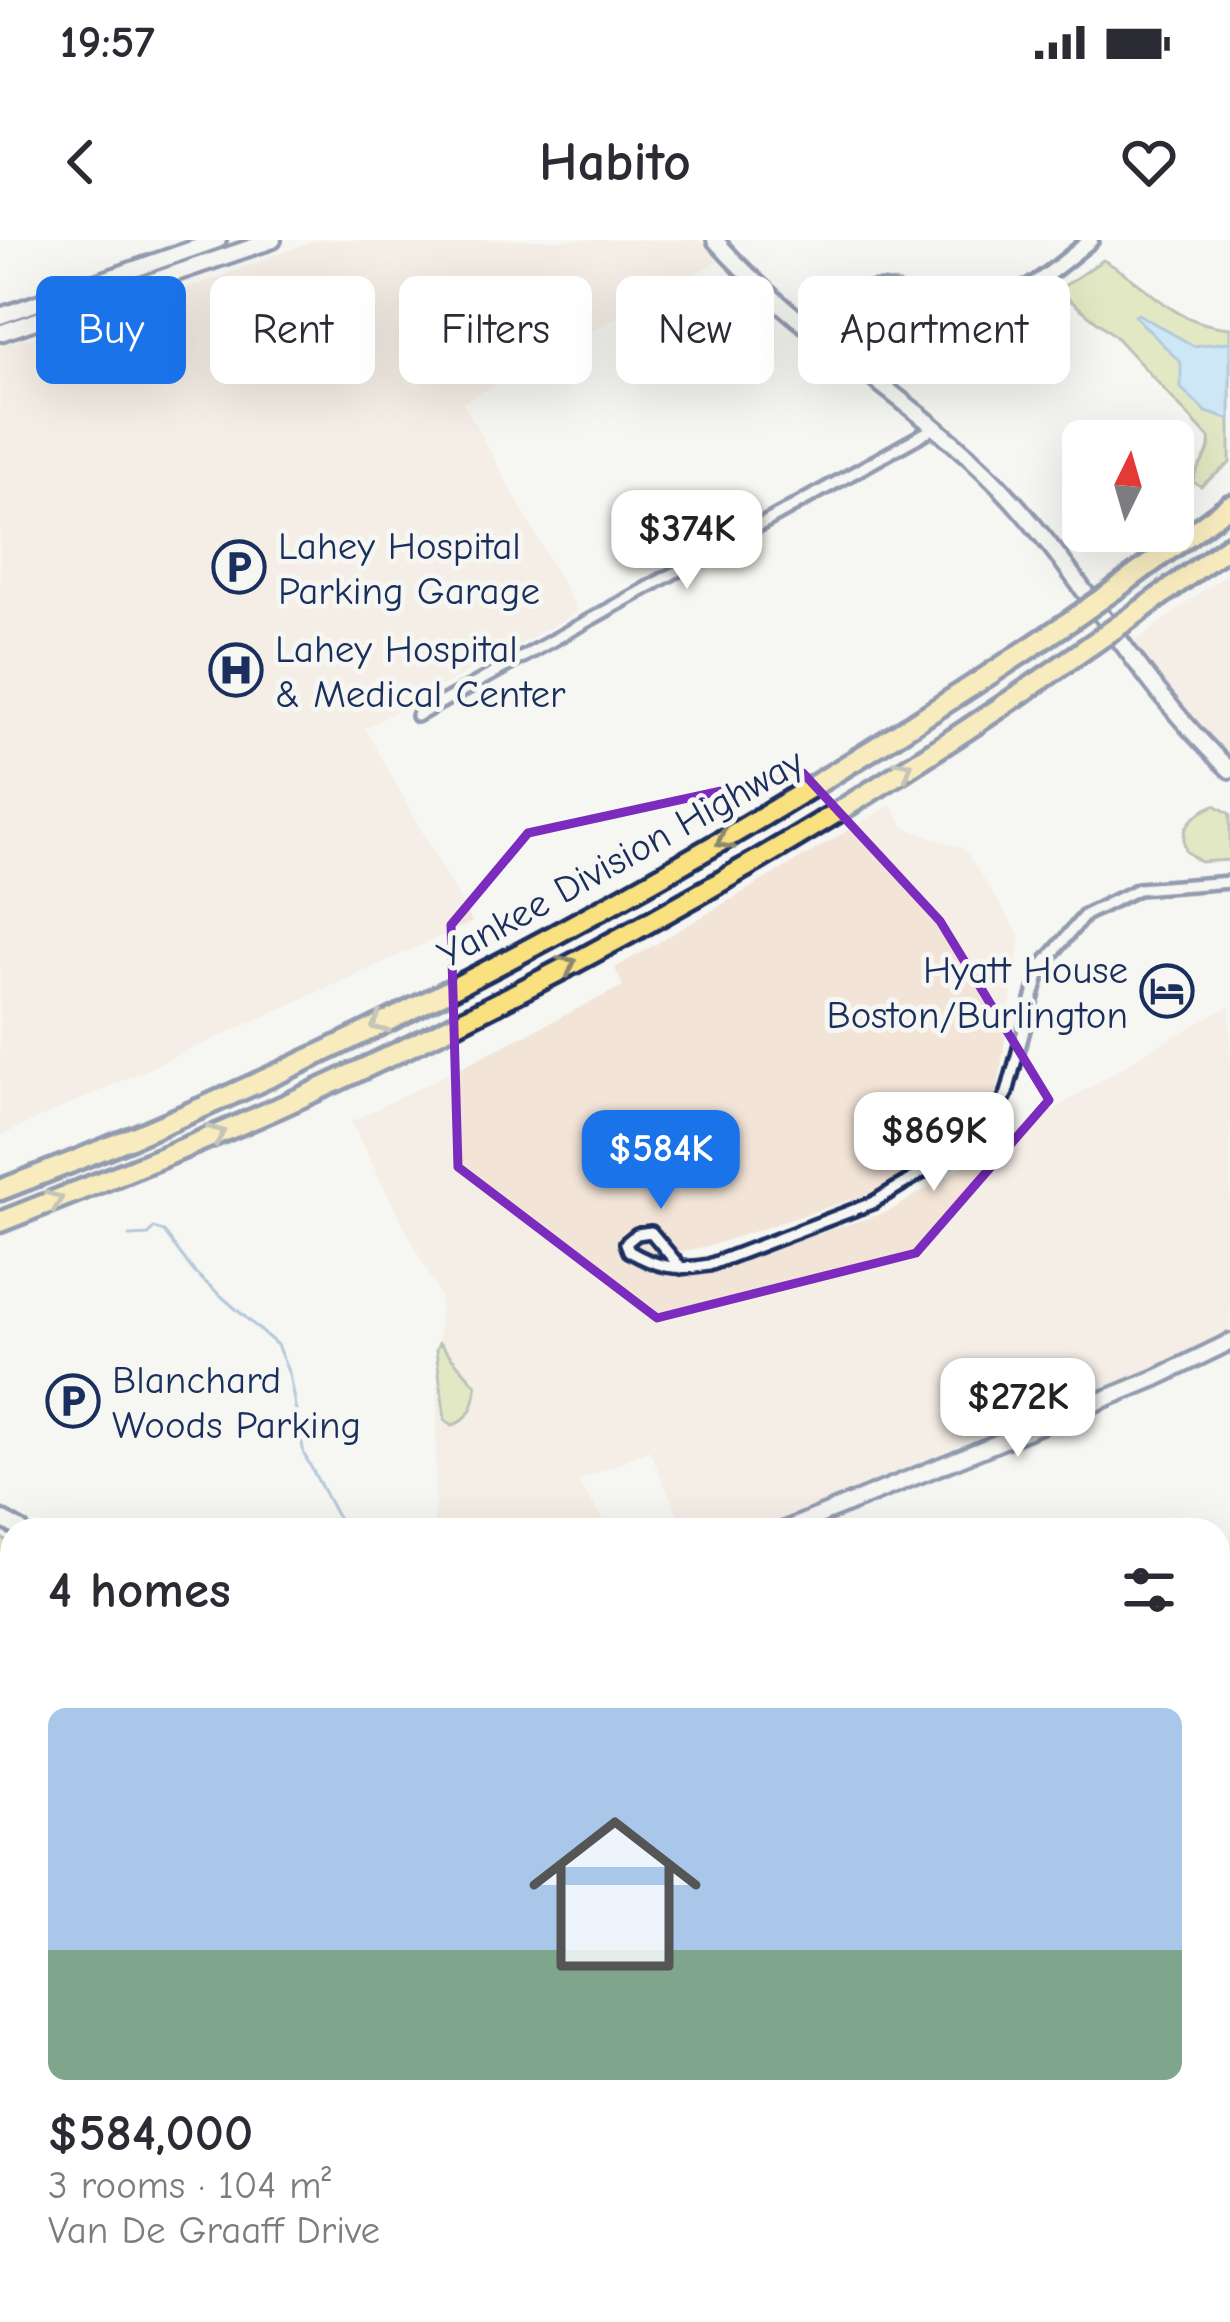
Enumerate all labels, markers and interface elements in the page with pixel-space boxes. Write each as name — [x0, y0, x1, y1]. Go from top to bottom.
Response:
text: 19:57 — [60, 16, 155, 68]
icon: back — [48, 129, 114, 195]
icon: heart — [1116, 129, 1182, 195]
text: Habito — [539, 131, 691, 194]
chip: Buy — [36, 276, 186, 384]
chip: Rent — [210, 276, 375, 384]
chip: Filters — [399, 276, 592, 384]
chip: New — [616, 276, 774, 384]
chip: Apartment — [798, 276, 1070, 384]
north arrow — [1062, 420, 1194, 552]
map controls — [1062, 420, 1194, 552]
pin: $374K — [603, 490, 771, 592]
text: $374K — [638, 506, 736, 551]
place label: Lahey Hospital Parking Garage — [278, 524, 540, 614]
parking icon: Lahey Hospital Parking Garage — [211, 539, 267, 595]
place label: Lahey Hospital & Medical Center — [275, 627, 566, 717]
hospital icon: Lahey Hospital & Medical Center — [208, 642, 264, 698]
street label: Yankee Division Highway — [430, 739, 812, 977]
one-way arrow — [892, 760, 914, 782]
one-way arrow — [715, 827, 736, 850]
place label: Hyatt House Boston/Burlington — [827, 948, 1128, 1038]
one-way arrow — [555, 955, 577, 978]
hotel icon: Hyatt House Boston/Burlington — [1139, 963, 1195, 1019]
one-way arrow — [370, 1010, 392, 1033]
pin: $869K — [850, 1092, 1018, 1194]
text: $869K — [881, 1108, 987, 1153]
pin: $584K — [577, 1110, 745, 1212]
one-way arrow — [206, 1124, 227, 1148]
text: $584K — [609, 1126, 713, 1171]
one-way arrow — [43, 1190, 64, 1215]
place label: Blanchard Woods Parking — [112, 1358, 361, 1448]
pin: $272K — [934, 1358, 1102, 1460]
parking icon: Blanchard Woods Parking — [45, 1373, 101, 1429]
text: $272K — [967, 1374, 1069, 1419]
icon: filters — [1116, 1557, 1182, 1623]
text: 4 homes — [48, 1561, 231, 1620]
icon: home — [507, 1786, 723, 2002]
text: $584,000 — [48, 2104, 253, 2163]
text: 3 rooms · 104 m² — [48, 2163, 331, 2208]
text: Van De Graaff Drive — [48, 2208, 380, 2253]

